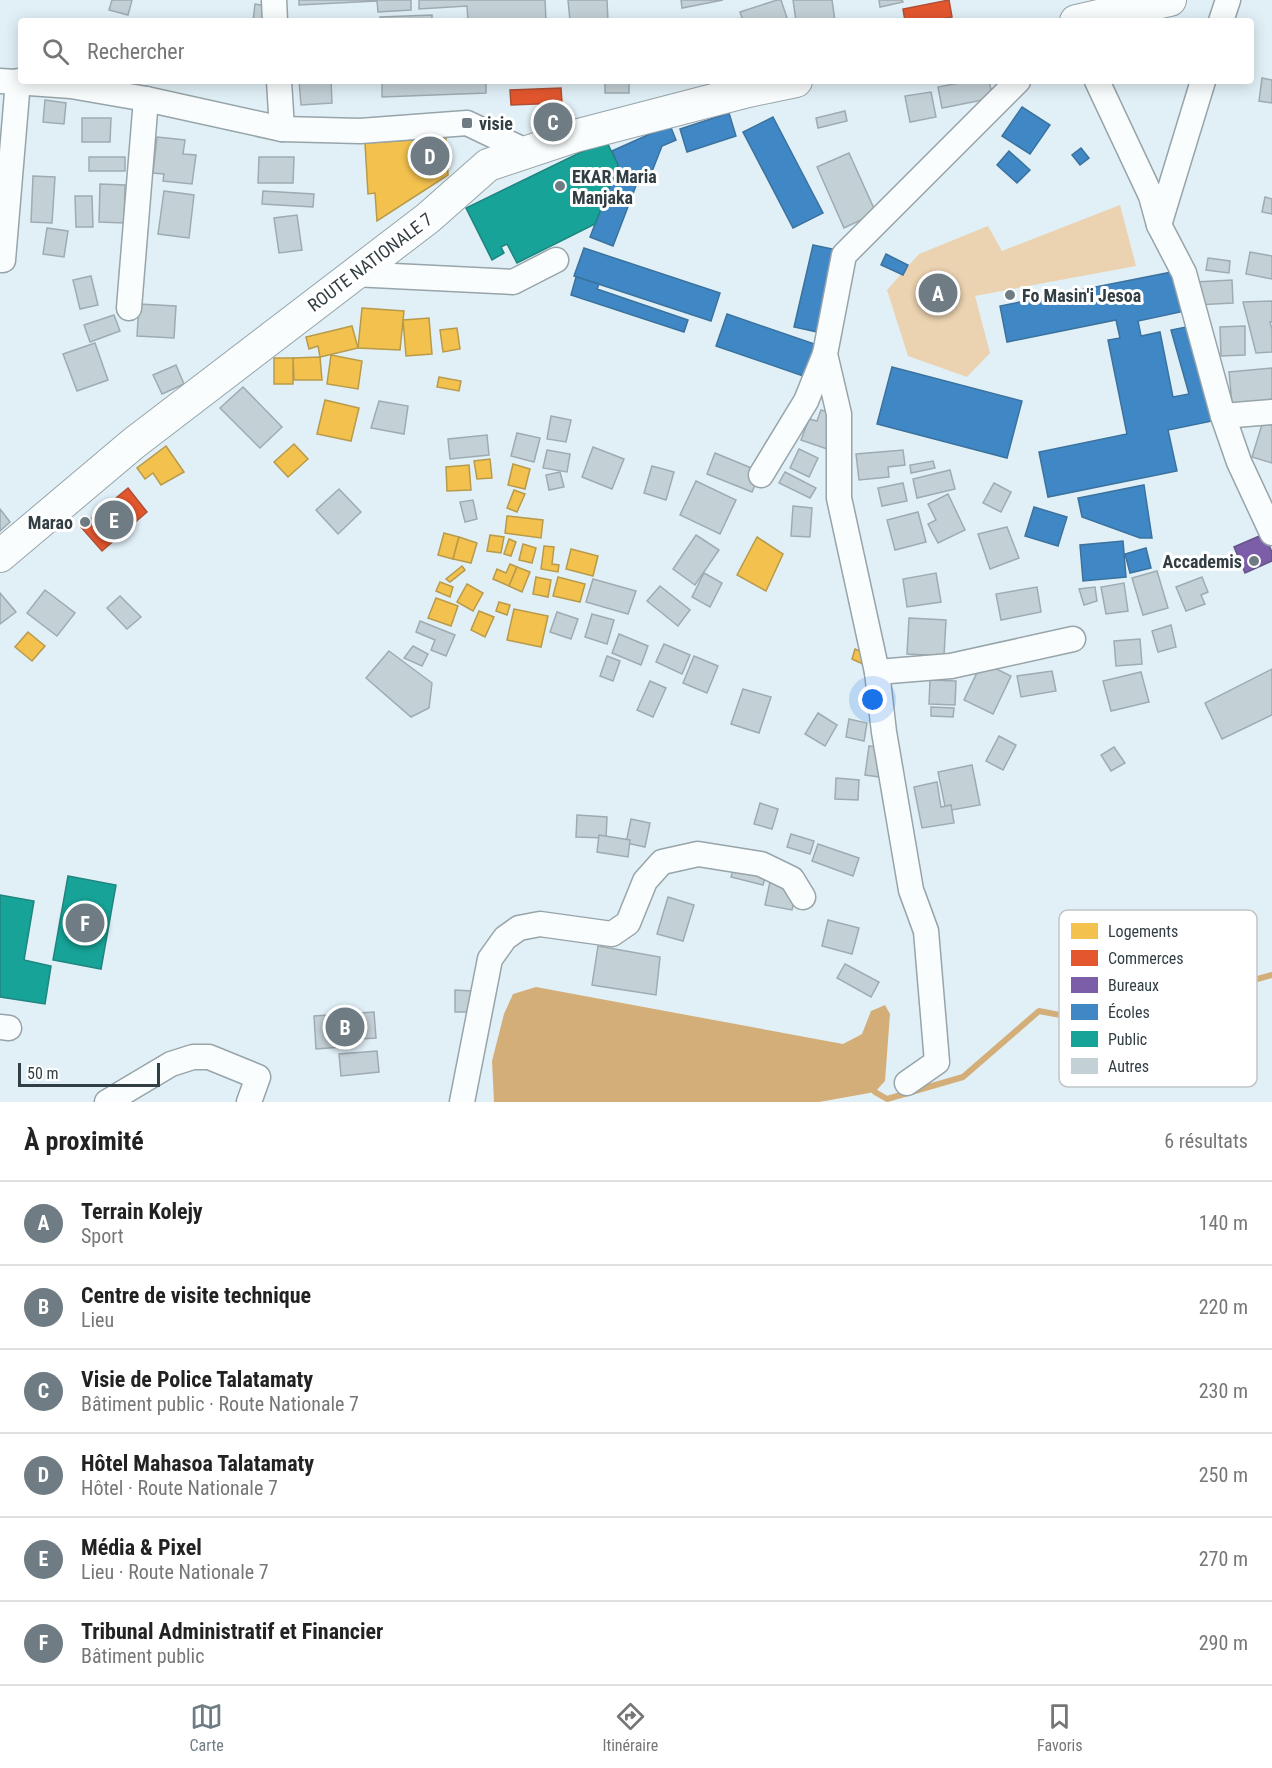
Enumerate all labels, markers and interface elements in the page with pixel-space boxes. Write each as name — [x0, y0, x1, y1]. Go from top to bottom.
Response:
search box — [18, 18, 1254, 84]
icon: search — [39, 35, 72, 68]
text: Rechercher — [87, 39, 184, 64]
pin: C — [534, 100, 572, 144]
place label: visie — [479, 113, 513, 134]
marker: visie — [460, 116, 474, 130]
pin: D — [410, 134, 450, 178]
place label: EKAR Maria Manjaka — [572, 166, 657, 208]
marker: EKAR Maria Manjaka — [553, 179, 567, 193]
street label: ROUTE NATIONALE 7 — [304, 208, 436, 316]
pin: A — [918, 270, 958, 316]
place label: Fo Masin'i Jesoa — [1022, 285, 1141, 306]
marker: Fo Masin'i Jesoa — [1003, 288, 1017, 302]
pin: E — [94, 498, 134, 542]
place label: Marao — [28, 512, 73, 533]
marker: Marao — [78, 515, 92, 529]
place label: Accademis — [1163, 551, 1242, 572]
marker: Accademis — [1247, 554, 1261, 568]
your location — [858, 685, 887, 714]
pin: F — [66, 900, 104, 946]
legend — [1059, 910, 1257, 1087]
text: Logements — [1108, 922, 1178, 941]
text: Commerces — [1108, 949, 1184, 968]
text: Bureaux — [1108, 976, 1159, 995]
text: Écoles — [1108, 1003, 1150, 1022]
pin: B — [326, 1004, 364, 1050]
text: Public — [1108, 1030, 1147, 1049]
text: Autres — [1108, 1057, 1149, 1076]
scale bar — [18, 1060, 160, 1088]
text: 50 m — [27, 1064, 59, 1083]
text: À proximité — [24, 1126, 144, 1156]
text: 6 résultats — [1164, 1129, 1248, 1153]
text: Terrain Kolejy — [81, 1199, 203, 1224]
text: A — [38, 1211, 49, 1235]
text: 140 m — [1199, 1211, 1248, 1235]
text: Sport — [81, 1224, 124, 1248]
text: Centre de visite technique — [81, 1283, 311, 1308]
text: B — [38, 1295, 49, 1319]
text: 220 m — [1199, 1295, 1248, 1319]
text: Lieu — [81, 1308, 114, 1332]
text: Visie de Police Talatamaty — [81, 1367, 313, 1392]
text: C — [38, 1379, 49, 1403]
text: 230 m — [1199, 1379, 1248, 1403]
text: Bâtiment public · Route Nationale 7 — [81, 1392, 359, 1416]
text: Hôtel Mahasoa Talatamaty — [81, 1451, 314, 1476]
text: D — [38, 1463, 49, 1487]
text: 250 m — [1199, 1463, 1248, 1487]
text: Hôtel · Route Nationale 7 — [81, 1476, 278, 1500]
text: Média & Pixel — [81, 1535, 202, 1560]
text: E — [39, 1547, 48, 1571]
text: 270 m — [1199, 1547, 1248, 1571]
text: Lieu · Route Nationale 7 — [81, 1560, 269, 1584]
text: Tribunal Administratif et Financier — [81, 1619, 383, 1644]
text: F — [39, 1631, 48, 1655]
text: 290 m — [1199, 1631, 1248, 1655]
text: Bâtiment public — [81, 1644, 204, 1668]
tab: Carte — [189, 1700, 224, 1755]
tab: Itinéraire — [602, 1700, 658, 1755]
tab: Favoris — [1037, 1700, 1083, 1755]

